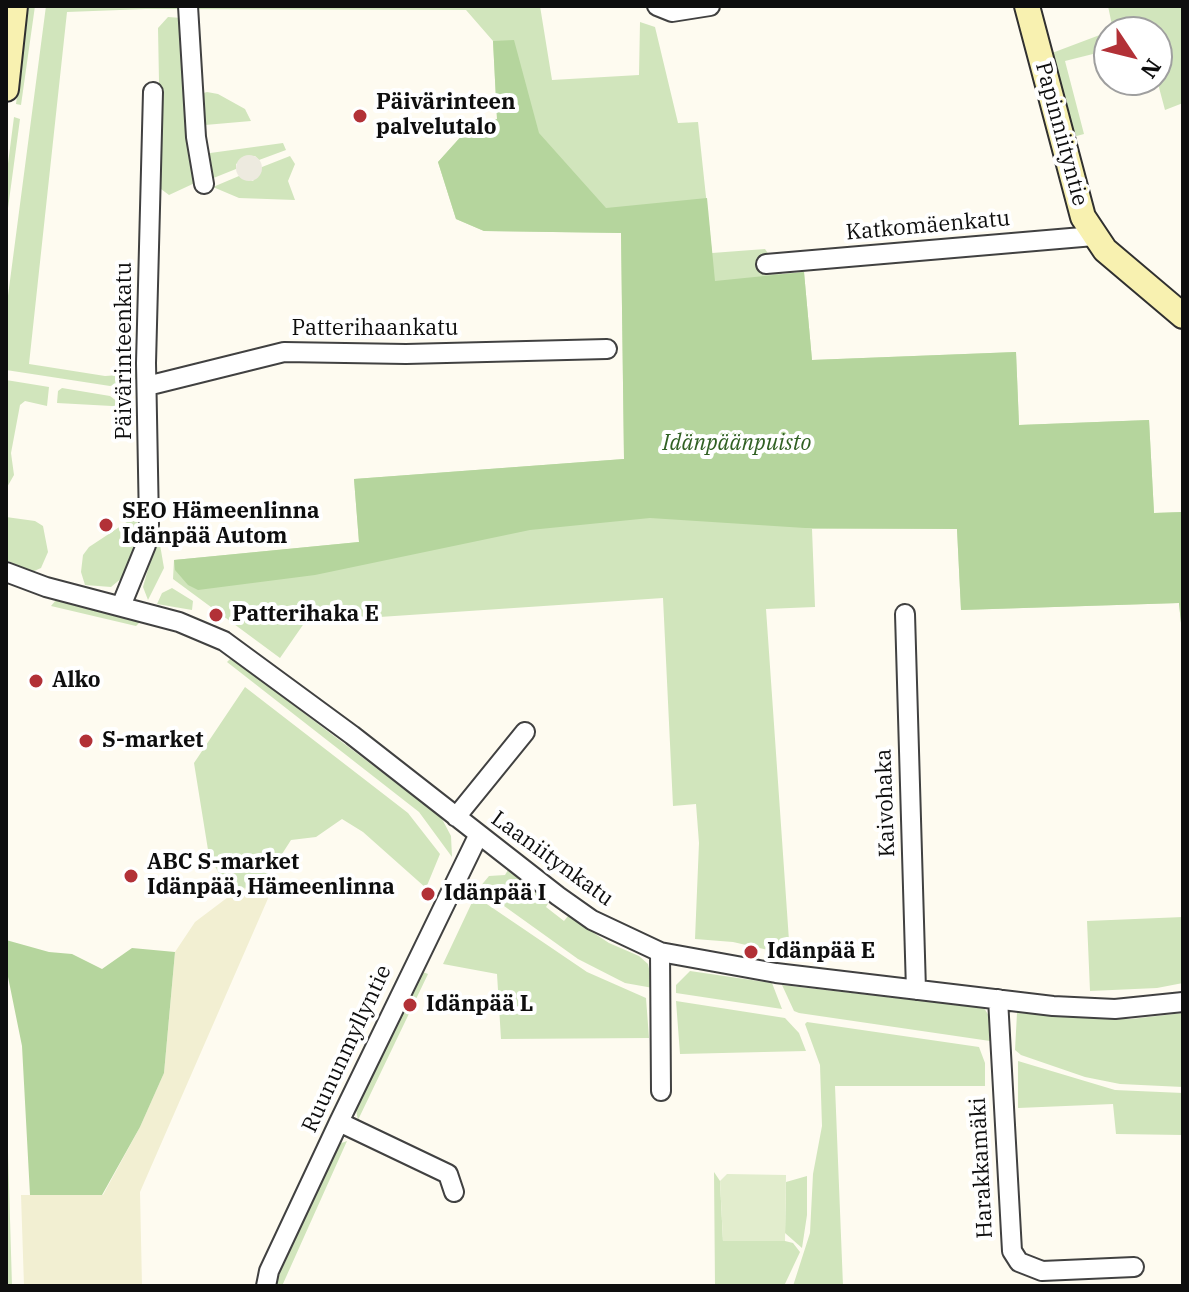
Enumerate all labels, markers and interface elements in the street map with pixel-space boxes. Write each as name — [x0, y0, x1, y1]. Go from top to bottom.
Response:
north arrow — [1093, 16, 1173, 96]
text: N — [1135, 53, 1168, 84]
street label: Papinniityntie — [1029, 59, 1093, 209]
place label: Päivärinteen palvelutalo — [376, 90, 516, 142]
marker: Päivärinteen palvelutalo — [351, 107, 369, 125]
street label: Katkomäenkatu — [845, 206, 1011, 246]
street label: Päivärinteenkatu — [112, 262, 138, 440]
street label: Patterihaankatu — [292, 316, 458, 342]
park label: Idänpäänpuisto — [663, 431, 811, 457]
place label: SEO Hämeenlinna Idänpää Autom — [122, 499, 320, 550]
marker: SEO Hämeenlinna Idänpää Autom — [97, 516, 115, 534]
place label: Patterihaka E — [232, 602, 379, 628]
marker: Patterihaka E — [207, 606, 225, 624]
place label: Alko — [52, 668, 101, 694]
marker: Alko — [27, 672, 45, 690]
place label: S-market — [102, 728, 204, 754]
marker: S-market — [77, 732, 95, 750]
street label: Kaivohaka — [871, 748, 901, 858]
street label: Laaniitynkatu — [486, 806, 618, 912]
place label: ABC S-market Idänpää, Hämeenlinna — [147, 850, 395, 902]
marker: ABC S-market Idänpää, Hämeenlinna — [122, 867, 140, 885]
place label: Idänpää I — [444, 881, 546, 907]
marker: Idänpää I — [419, 885, 437, 903]
place label: Idänpää E — [767, 939, 875, 965]
marker: Idänpää E — [742, 943, 760, 961]
street label: Ruununmyllyntie — [297, 961, 397, 1137]
place label: Idänpää L — [426, 992, 533, 1018]
marker: Idänpää L — [401, 996, 419, 1014]
street label: Harakkamäki — [965, 1097, 999, 1239]

